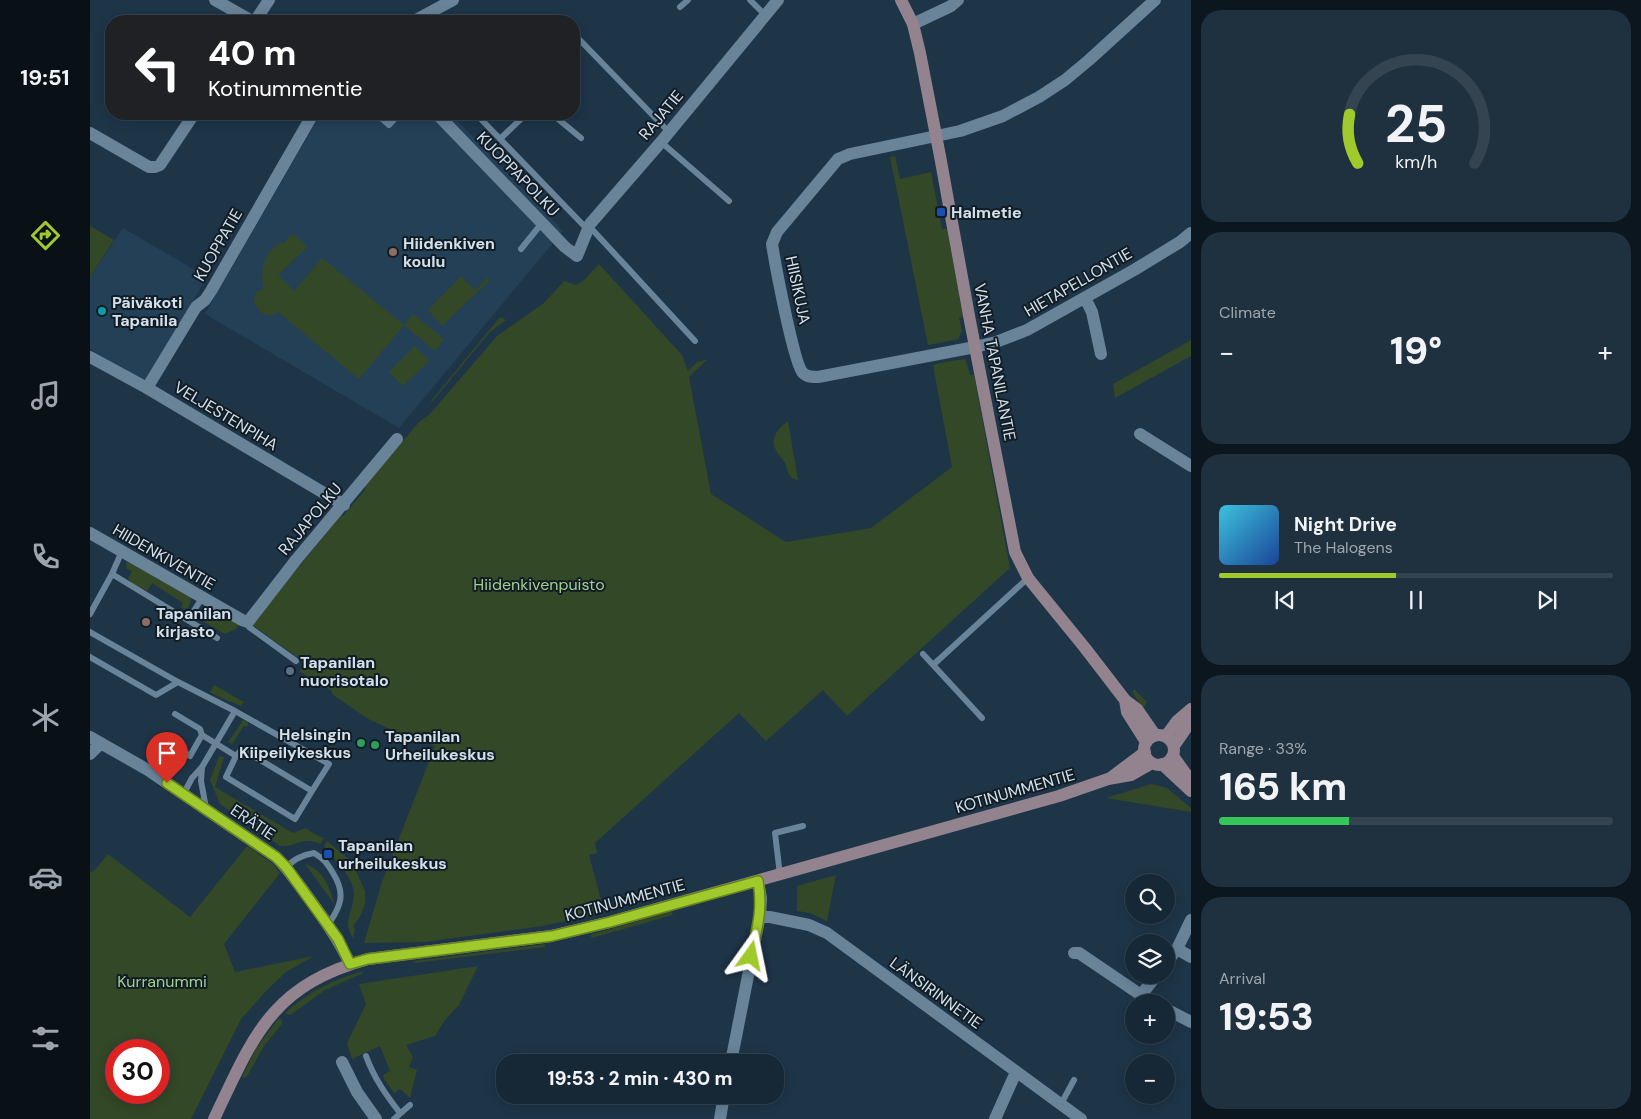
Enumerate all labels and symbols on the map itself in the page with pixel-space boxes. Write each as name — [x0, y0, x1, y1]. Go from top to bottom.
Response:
street label: RAJATIE — [634, 86, 688, 144]
street label: KUOPPAPOLKU — [472, 127, 564, 221]
place label: Halmetie — [951, 202, 1022, 223]
street label: KUOPPATIE — [189, 205, 247, 285]
marker: Halmetie — [935, 206, 947, 218]
place label: Hiidenkiven koulu — [403, 233, 495, 272]
street label: HIETAPELLONTIE — [1020, 243, 1136, 321]
marker: Hiidenkiven koulu — [387, 246, 399, 258]
street label: HIISIKUJA — [781, 254, 816, 326]
street label: VANHA TAPANILANTIE — [969, 281, 1021, 443]
place label: Päiväkoti Tapanila — [112, 292, 182, 331]
marker: Päiväkoti Tapanila — [96, 305, 108, 317]
street label: VELJESTENPIHA — [170, 377, 282, 456]
street label: RAJAPOLKU — [274, 478, 346, 560]
street label: HIIDENKIVENTIE — [109, 519, 219, 595]
park label: Hiidenkivenpuisto — [473, 574, 605, 595]
place label: Tapanilan kirjasto — [156, 603, 231, 642]
marker: Tapanilan kirjasto — [140, 616, 152, 628]
place label: Tapanilan nuorisotalo — [300, 652, 389, 691]
marker: Tapanilan nuorisotalo — [284, 665, 296, 677]
place label: Helsingin Kiipeilykeskus — [239, 724, 351, 763]
place label: Tapanilan Urheilukeskus — [385, 726, 495, 765]
pin — [146, 732, 188, 783]
marker: Helsingin Kiipeilykeskus — [355, 737, 367, 749]
marker: Tapanilan Urheilukeskus — [369, 739, 381, 751]
street label: KOTINUMMENTIE — [953, 764, 1077, 818]
street label: ERÄTIE — [227, 799, 279, 845]
place label: Tapanilan urheilukeskus — [338, 835, 447, 874]
marker: Tapanilan urheilukeskus — [322, 848, 334, 860]
street label: KOTINUMMENTIE — [563, 874, 687, 926]
position arrow — [724, 929, 776, 981]
street label: LÄNSIRINNETIE — [886, 952, 986, 1034]
park label: Kurranummi — [117, 971, 207, 992]
speed limit sign: 30 — [105, 1039, 170, 1104]

